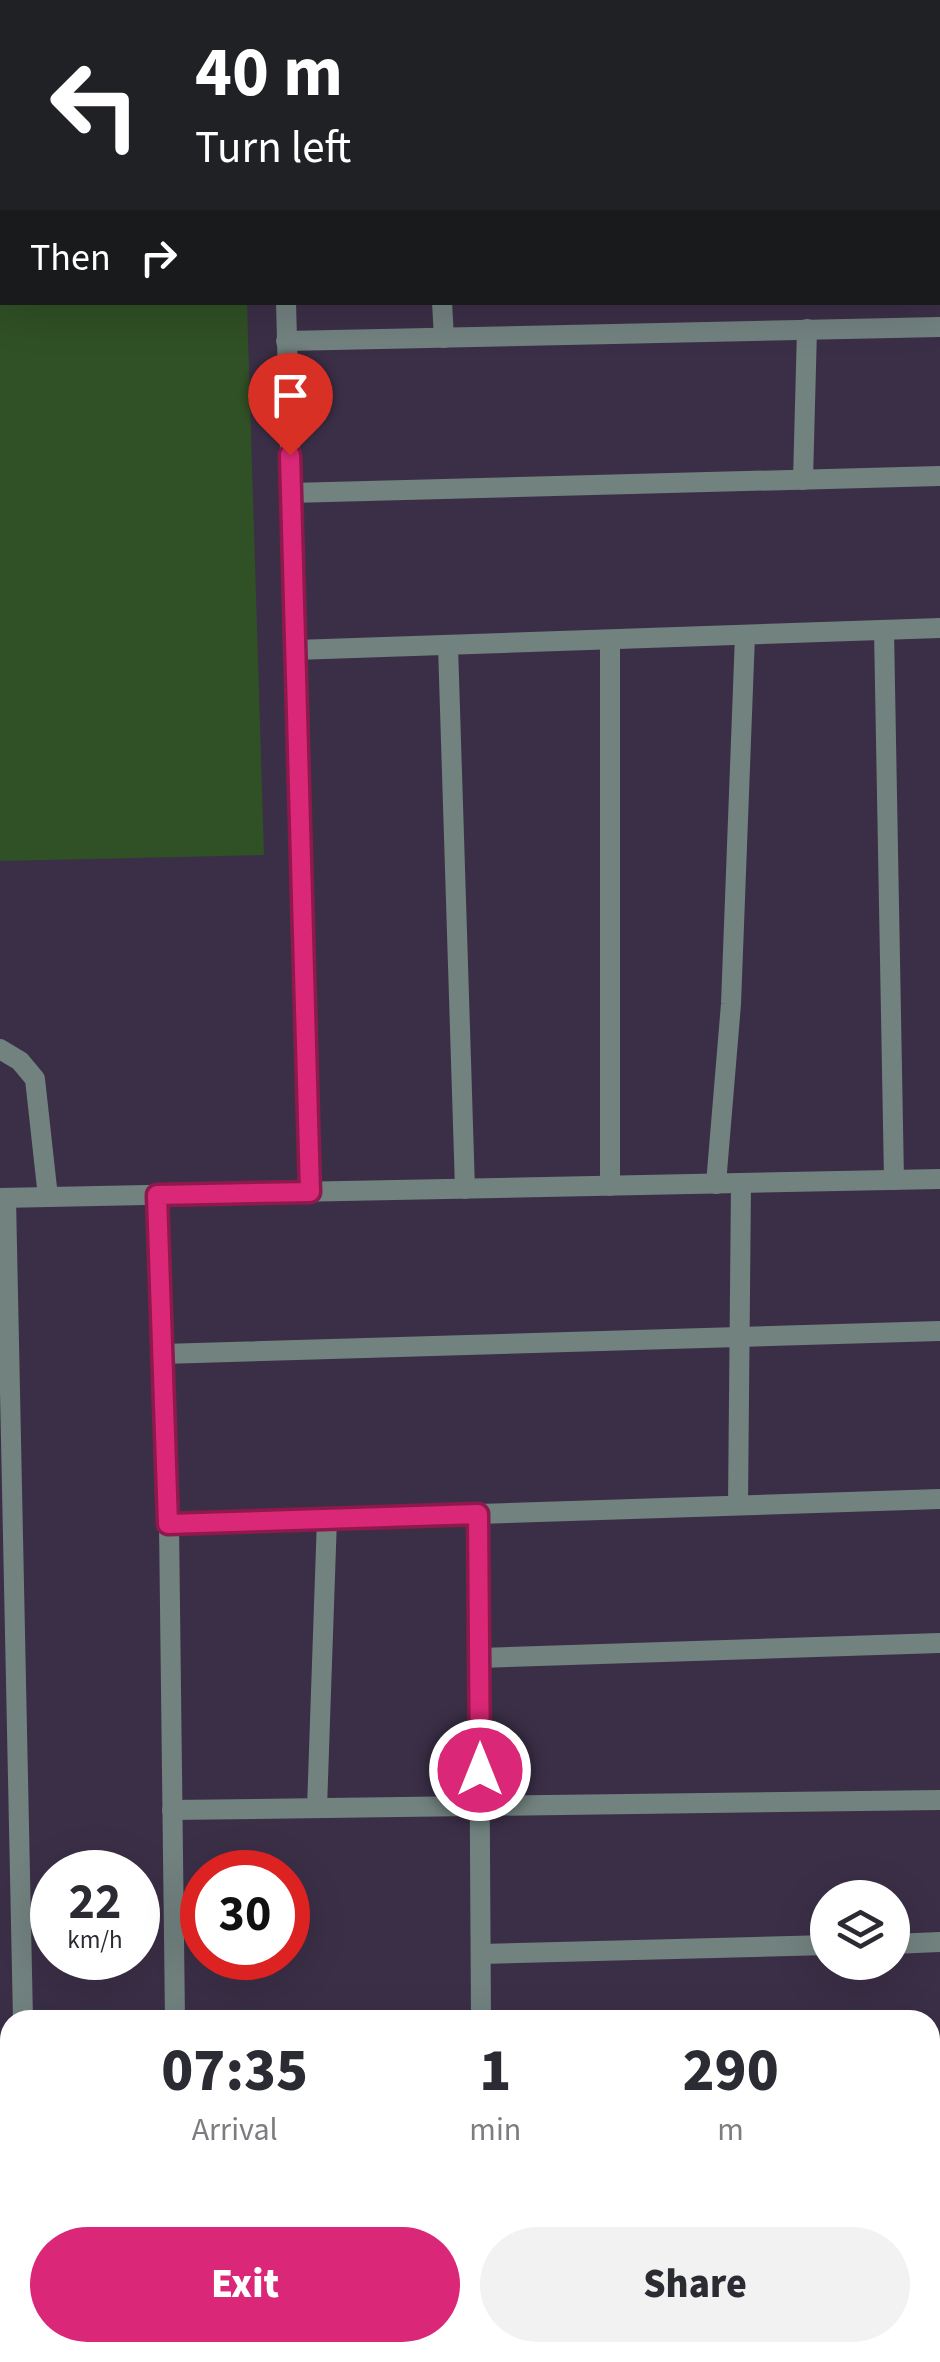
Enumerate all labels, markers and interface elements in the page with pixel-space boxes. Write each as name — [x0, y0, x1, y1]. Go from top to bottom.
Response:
text: 40 m — [195, 23, 343, 123]
icon: left — [30, 40, 160, 170]
text: Turn left — [195, 116, 351, 180]
icon: right — [131, 230, 186, 285]
text: Then — [30, 231, 111, 285]
pin — [248, 353, 333, 456]
icon: arrive — [263, 368, 318, 423]
position arrow — [428, 1718, 532, 1822]
speed limit sign: 30 — [180, 1850, 310, 1980]
text: 22 — [69, 1867, 121, 1938]
map controls — [810, 1880, 910, 1980]
button: layers — [810, 1880, 910, 1980]
text: km/h — [67, 1922, 123, 1958]
text: 07:35 — [161, 2029, 308, 2114]
text: 1 — [479, 2029, 511, 2114]
text: 290 — [683, 2029, 779, 2114]
text: Arrival — [192, 2107, 278, 2153]
text: min — [469, 2107, 521, 2153]
text: m — [717, 2107, 744, 2153]
button: Exit — [30, 2227, 460, 2342]
button: Share — [480, 2227, 910, 2342]

